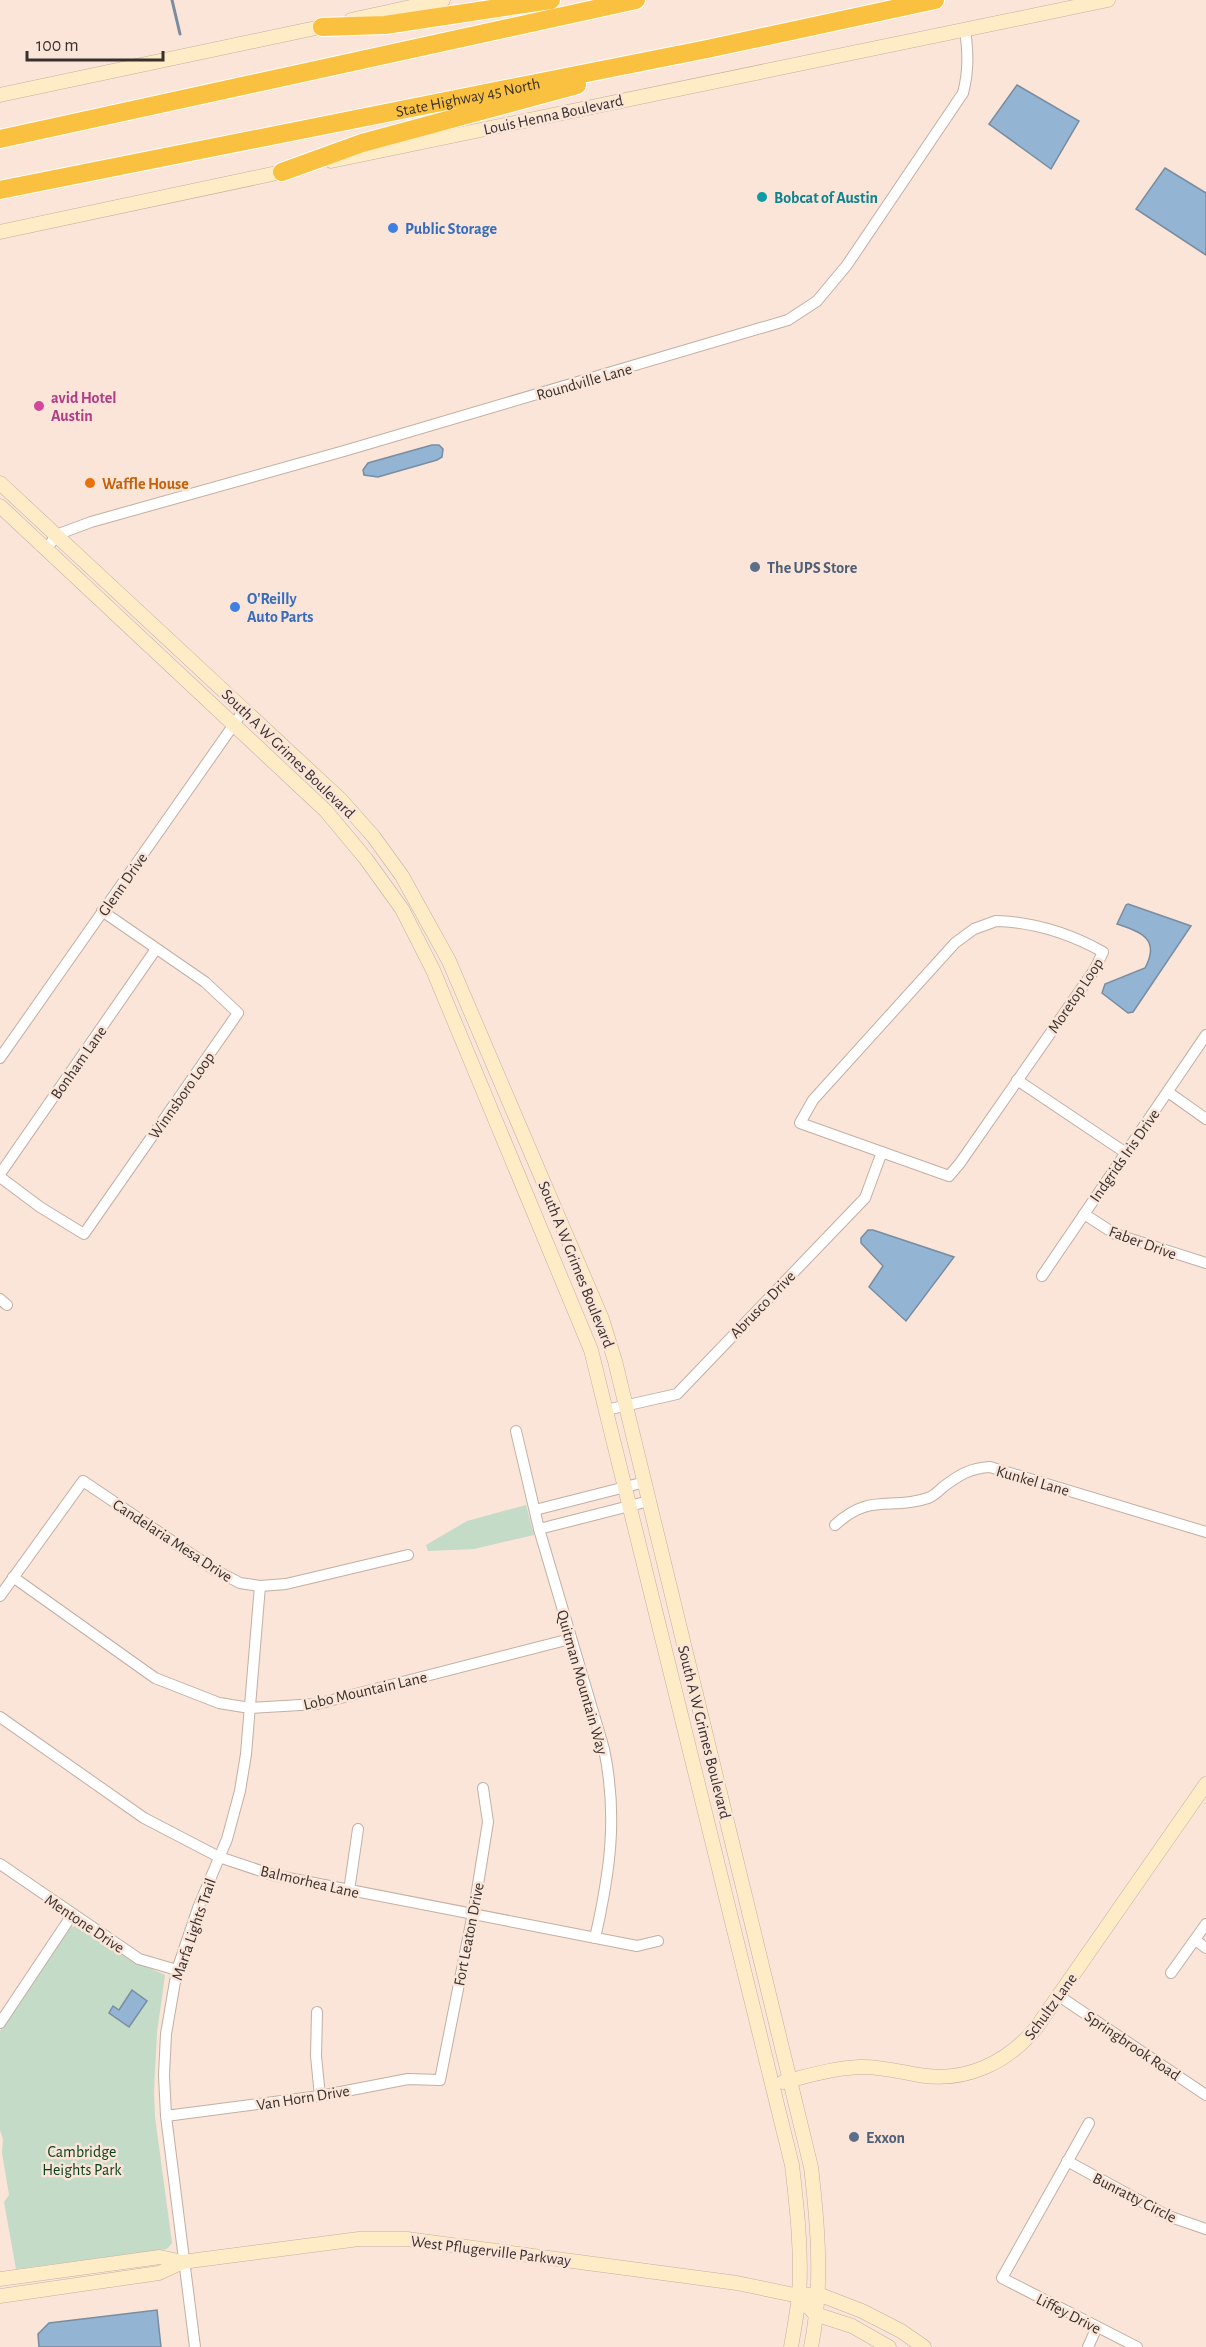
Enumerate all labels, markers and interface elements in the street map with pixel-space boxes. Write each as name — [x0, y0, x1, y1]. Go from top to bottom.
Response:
scale bar — [27, 24, 164, 62]
text: 100 m — [36, 37, 79, 55]
street label: State Highway 45 North — [394, 75, 542, 120]
street label: Louis Henna Boulevard — [482, 92, 624, 138]
marker: Bobcat of Austin — [755, 190, 769, 204]
place label: Bobcat of Austin — [774, 190, 878, 206]
marker: Public Storage — [386, 221, 400, 235]
place label: Public Storage — [405, 221, 498, 237]
street label: Roundville Lane — [535, 361, 634, 403]
place label: avid Hotel Austin — [51, 390, 116, 424]
marker: avid Hotel Austin — [32, 399, 46, 413]
marker: Waffle House — [83, 476, 97, 490]
place label: Waffle House — [102, 476, 189, 492]
marker: The UPS Store — [748, 560, 762, 574]
place label: The UPS Store — [767, 560, 858, 576]
place label: O'Reilly Auto Parts — [247, 591, 314, 625]
marker: O'Reilly Auto Parts — [228, 600, 242, 614]
street label: South A W Grimes Boulevard — [219, 686, 358, 821]
street label: Glenn Drive — [95, 850, 150, 919]
street label: Moretop Loop — [1045, 955, 1107, 1036]
street label: Bonham Lane — [48, 1023, 110, 1102]
street label: Winnsboro Loop — [146, 1049, 218, 1142]
street label: Indgrids Iris Drive — [1087, 1106, 1163, 1205]
street label: South A W Grimes Boulevard — [535, 1179, 617, 1350]
street label: Faber Drive — [1107, 1223, 1179, 1263]
street label: Abrusco Drive — [727, 1268, 799, 1341]
street label: Kunkel Lane — [994, 1463, 1071, 1499]
street label: Candelaria Mesa Drive — [110, 1496, 235, 1585]
street label: Quitman Mountain Way — [553, 1608, 610, 1757]
street label: South A W Grimes Boulevard — [675, 1644, 733, 1821]
street label: Lobo Mountain Lane — [302, 1669, 429, 1713]
street label: Balmorhea Lane — [259, 1863, 361, 1901]
street label: Marfa Lights Trail — [169, 1876, 219, 1982]
street label: Fort Leaton Drive — [451, 1881, 487, 1987]
street label: Mentone Drive — [42, 1891, 127, 1956]
street label: Schultz Lane — [1022, 1970, 1080, 2043]
street label: Springbrook Road — [1082, 2008, 1183, 2084]
street label: Van Horn Drive — [256, 2083, 351, 2113]
marker: Exxon — [847, 2130, 861, 2144]
place label: Exxon — [866, 2130, 905, 2146]
park label: Cambridge Heights Park — [42, 2144, 122, 2178]
street label: Bunratty Circle — [1090, 2170, 1179, 2227]
street label: West Pflugerville Parkway — [410, 2233, 572, 2270]
street label: Liffey Drive — [1033, 2291, 1103, 2338]

